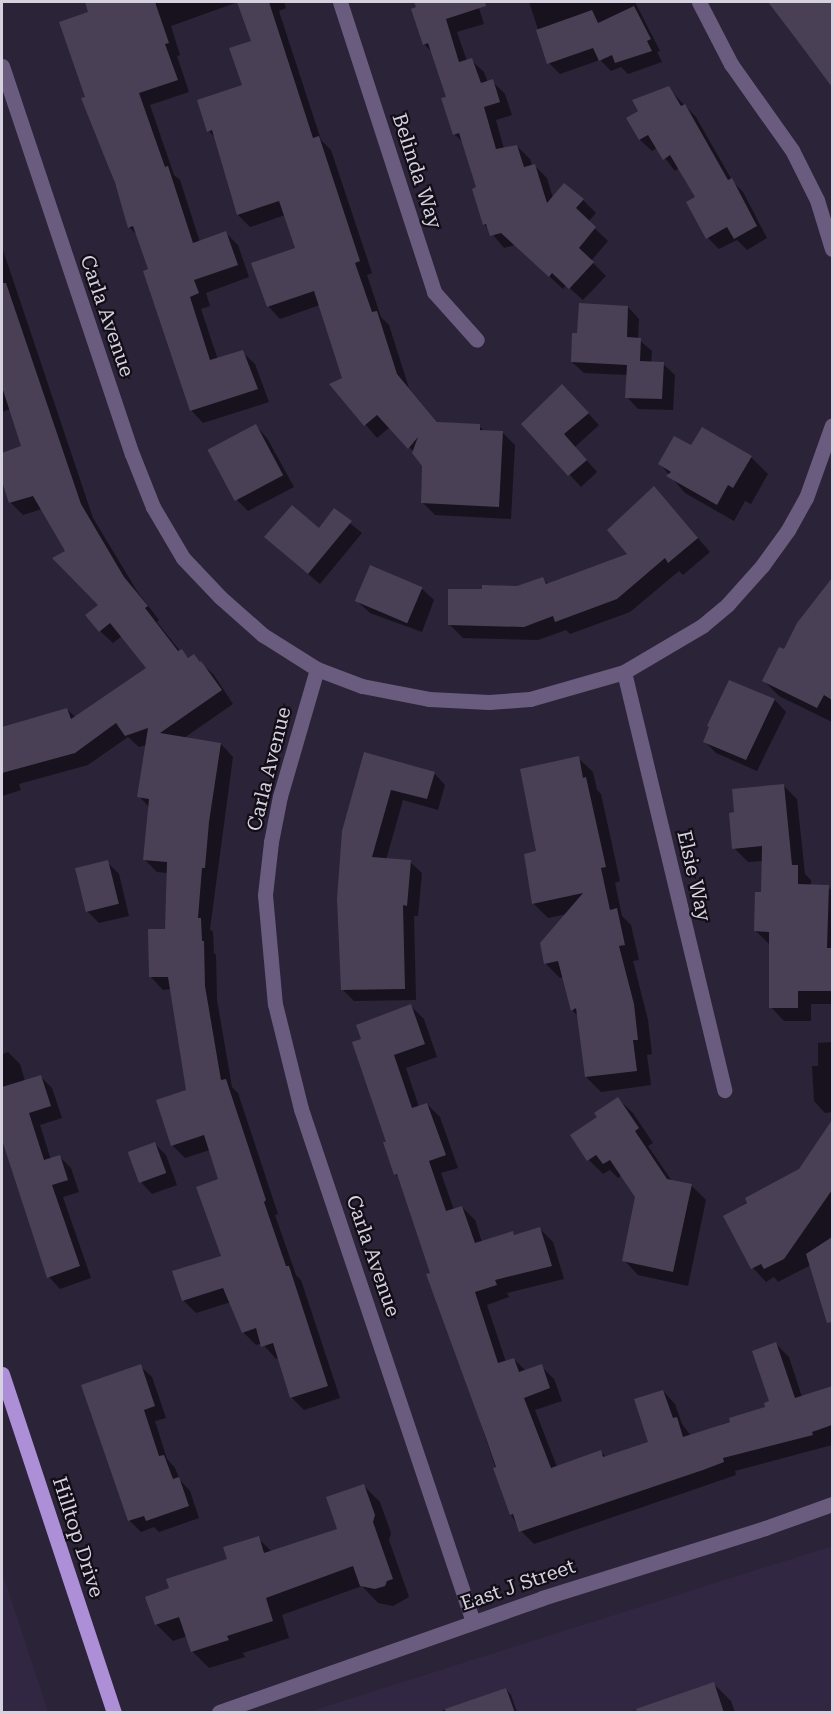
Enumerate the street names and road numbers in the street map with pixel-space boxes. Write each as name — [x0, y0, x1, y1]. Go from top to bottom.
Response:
street label: Belinda Way — [387, 110, 447, 232]
street label: Carla Avenue — [75, 252, 139, 380]
street label: Carla Avenue — [242, 704, 296, 834]
street label: Elsie Way — [672, 828, 716, 924]
street label: Carla Avenue — [341, 1192, 405, 1320]
street label: Hilltop Drive — [47, 1474, 109, 1600]
street label: East J Street — [458, 1554, 578, 1616]

